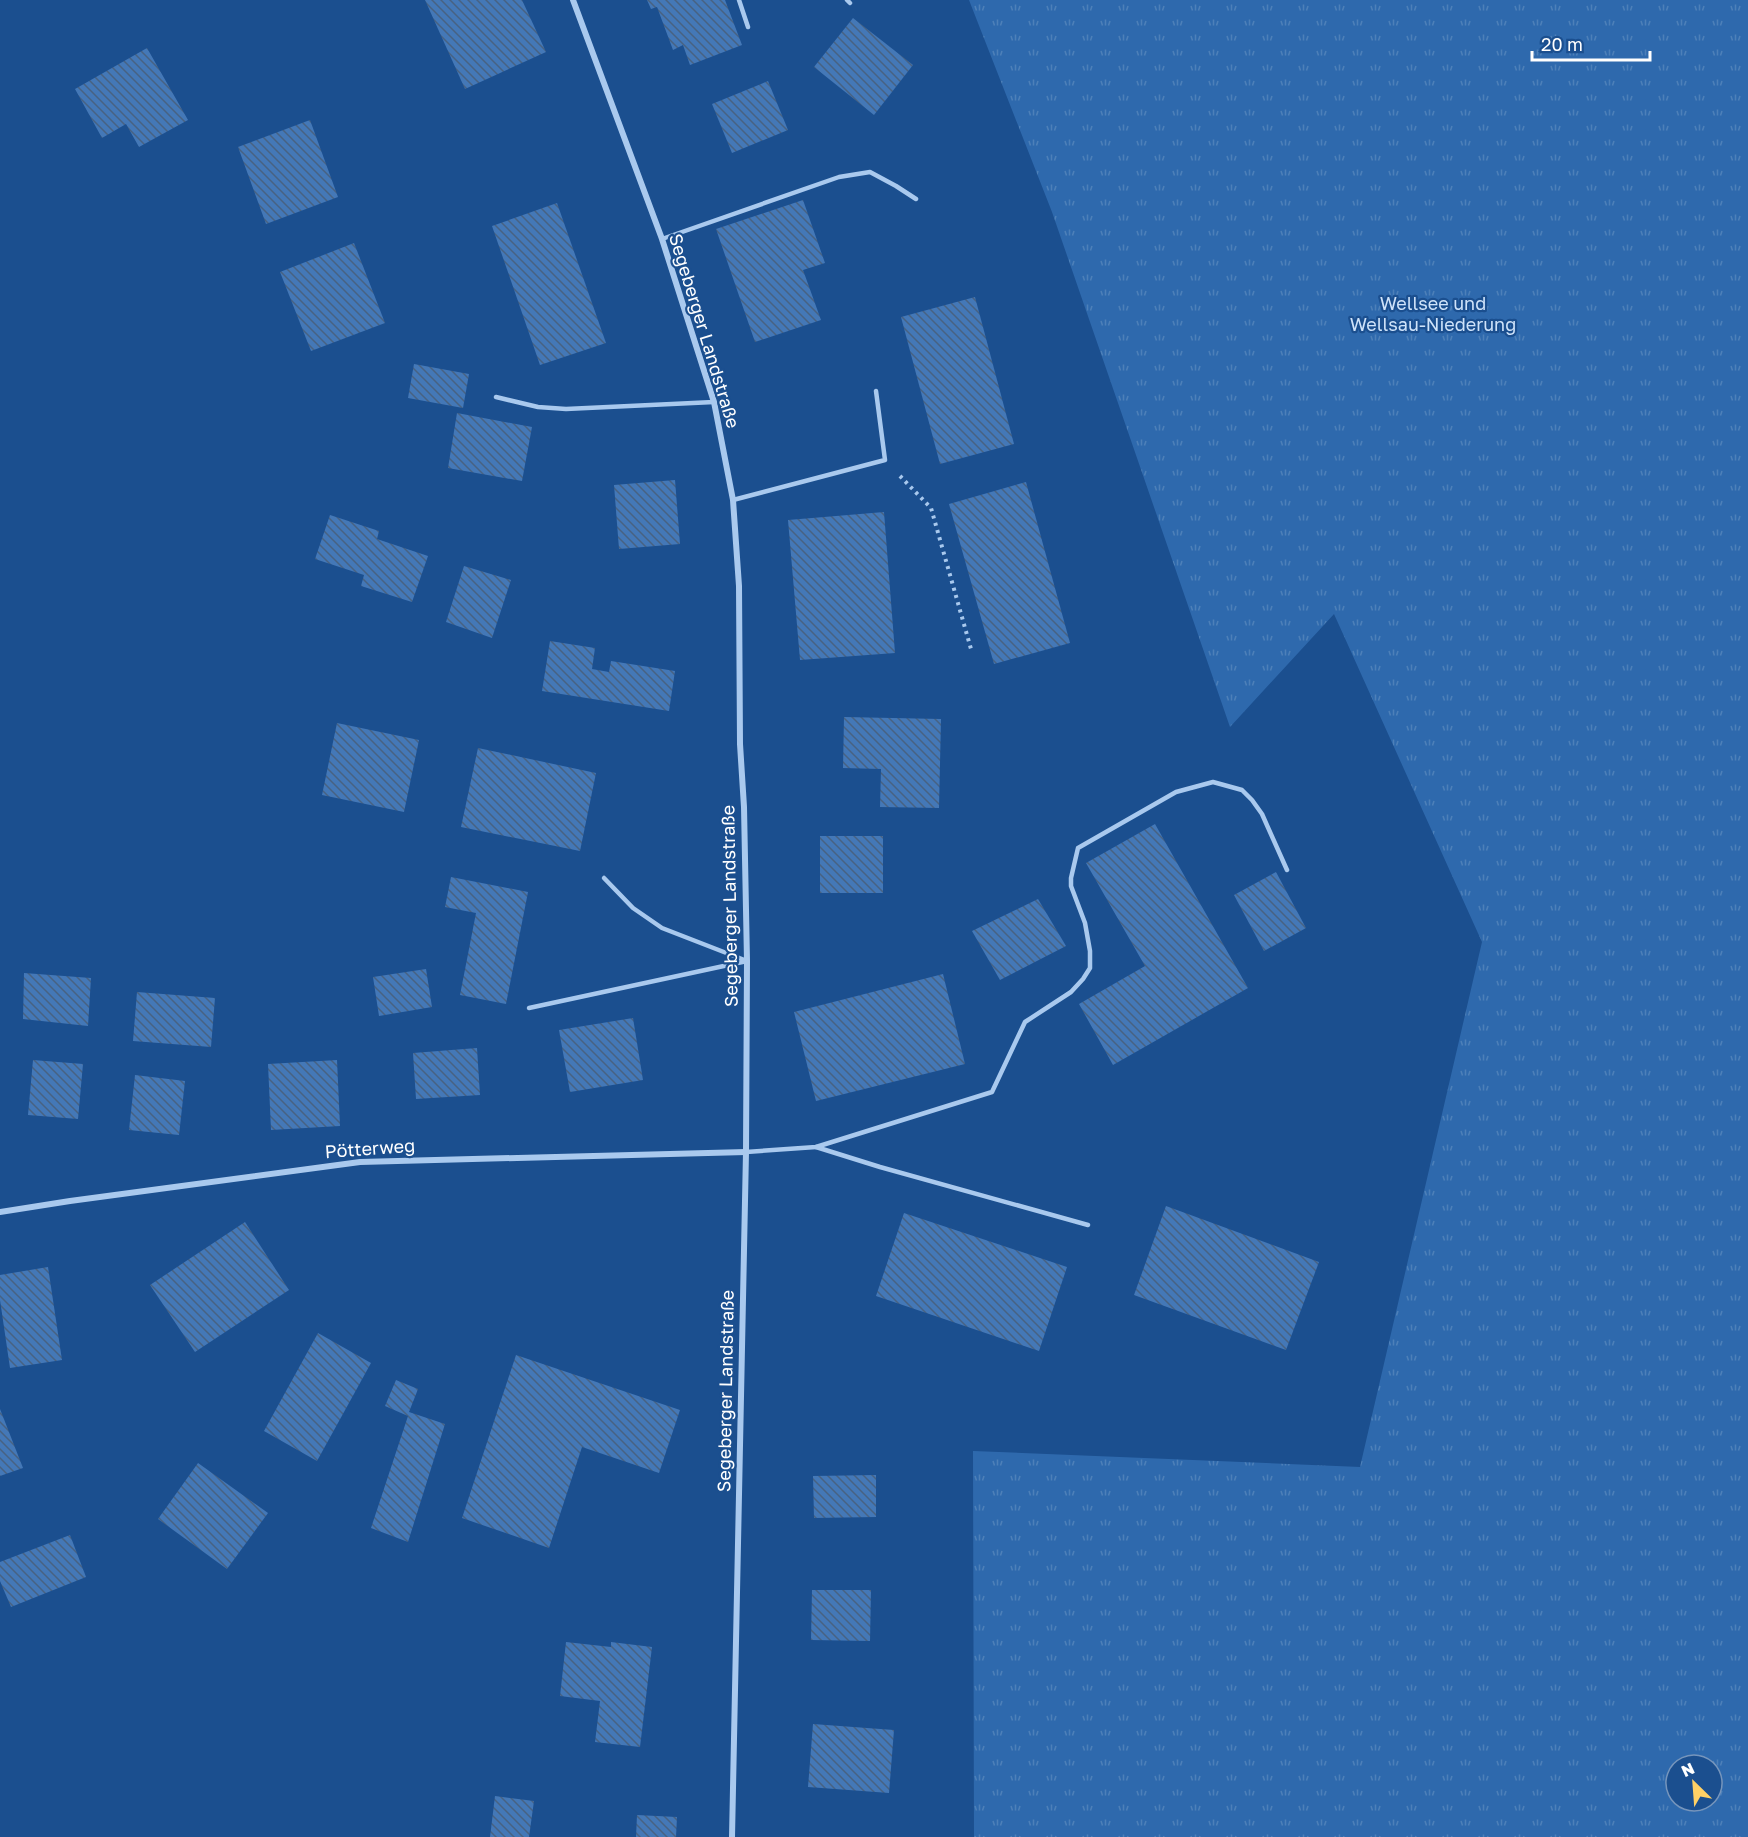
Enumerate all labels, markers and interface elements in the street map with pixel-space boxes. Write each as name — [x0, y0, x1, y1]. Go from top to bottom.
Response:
scale bar — [1532, 24, 1650, 62]
text: 20 m — [1541, 33, 1583, 55]
street label: Segeberger Landstraße — [665, 231, 745, 431]
park label: Wellsee und Wellsau-Niederung — [1350, 292, 1516, 335]
street label: Segeberger Landstraße — [716, 805, 742, 1007]
street label: Pötterweg — [324, 1134, 416, 1162]
street label: Segeberger Landstraße — [712, 1290, 738, 1492]
north arrow — [1664, 1753, 1724, 1813]
text: N — [1678, 1758, 1697, 1781]

